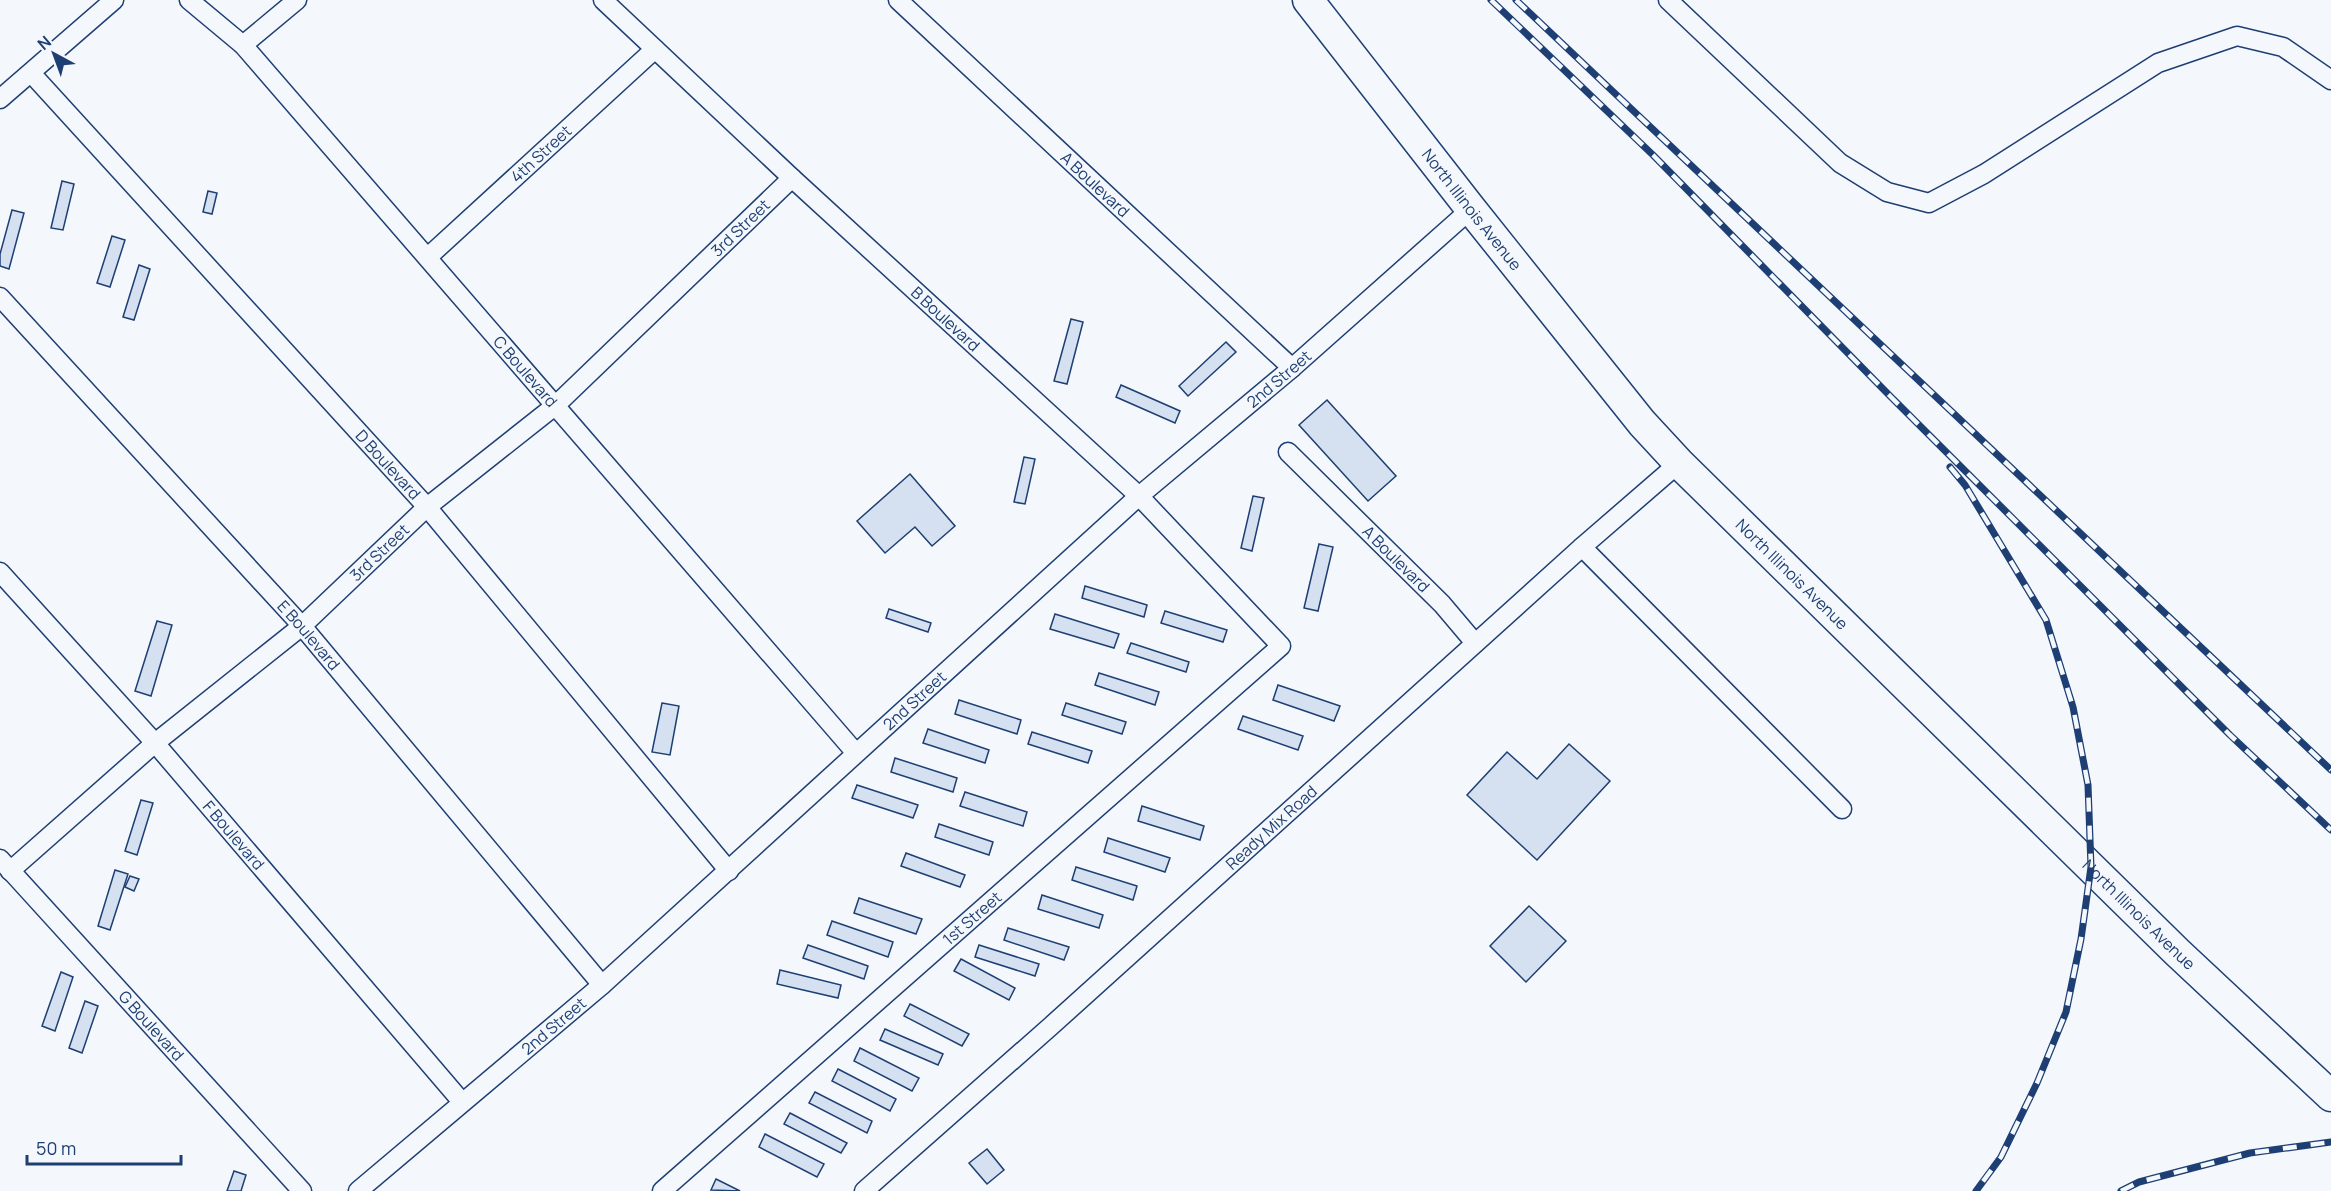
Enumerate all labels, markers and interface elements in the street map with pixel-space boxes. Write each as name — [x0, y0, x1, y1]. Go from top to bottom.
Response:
north arrow — [24, 24, 84, 84]
text: N — [33, 31, 56, 55]
street label: 4th Street — [505, 120, 576, 187]
street label: North Illinois Avenue — [1417, 144, 1527, 275]
street label: A Boulevard — [1056, 147, 1134, 222]
street label: 3rd Street — [706, 194, 775, 261]
street label: B Boulevard — [906, 282, 985, 356]
street label: C Boulevard — [488, 331, 563, 412]
street label: 2nd Street — [1242, 345, 1316, 413]
street label: D Boulevard — [351, 425, 426, 504]
street label: North Illinois Avenue — [1731, 514, 1853, 634]
street label: 3rd Street — [345, 519, 414, 586]
street label: A Boulevard — [1358, 521, 1435, 597]
street label: E Boulevard — [273, 595, 345, 675]
street label: 2nd Street — [878, 666, 951, 735]
street label: Ready Mix Road — [1221, 780, 1322, 874]
street label: F Boulevard — [198, 796, 270, 874]
street label: North Illinois Avenue — [2078, 854, 2200, 975]
street label: 1st Street — [938, 886, 1006, 950]
street label: G Boulevard — [114, 986, 189, 1065]
street label: 2nd Street — [517, 992, 591, 1060]
scale bar — [27, 1128, 182, 1166]
text: 50 m — [36, 1136, 76, 1160]

